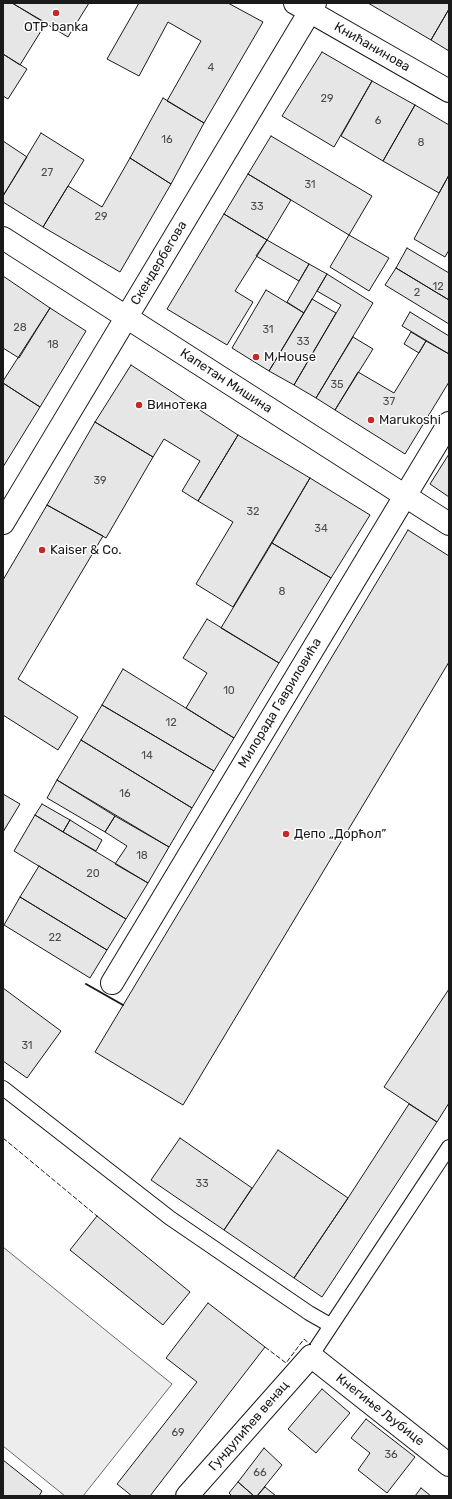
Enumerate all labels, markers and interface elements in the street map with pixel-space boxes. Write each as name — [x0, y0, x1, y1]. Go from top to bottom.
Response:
marker: OTP banka — [51, 8, 61, 18]
place label: OTP banka — [24, 19, 88, 35]
street label: Книћанинова — [331, 19, 413, 75]
house number: 4 — [208, 61, 214, 75]
house number: 29 — [321, 92, 333, 106]
house number: 6 — [375, 114, 381, 128]
house number: 16 — [161, 133, 173, 147]
house number: 8 — [418, 136, 424, 150]
house number: 27 — [41, 166, 53, 180]
house number: 31 — [304, 178, 316, 192]
house number: 33 — [250, 200, 264, 214]
house number: 29 — [95, 210, 107, 224]
street label: Скендербегова — [128, 218, 190, 308]
house number: 12 — [432, 280, 444, 294]
house number: 2 — [414, 286, 420, 300]
house number: 28 — [13, 321, 27, 335]
house number: 31 — [262, 323, 274, 337]
house number: 33 — [296, 335, 310, 349]
house number: 18 — [47, 338, 59, 352]
street label: Капетан Мишина — [177, 345, 275, 417]
place label: M House — [264, 349, 316, 365]
marker: M House — [251, 352, 261, 362]
house number: 35 — [330, 378, 344, 392]
house number: 37 — [383, 395, 395, 409]
place label: Винотека — [147, 397, 207, 413]
marker: Винотека — [134, 400, 144, 410]
place label: Marukoshi — [379, 412, 441, 428]
marker: Marukoshi — [366, 415, 376, 425]
house number: 39 — [93, 474, 107, 488]
house number: 32 — [246, 505, 260, 519]
house number: 34 — [314, 522, 328, 536]
place label: Kaiser & Co. — [50, 542, 122, 558]
marker: Kaiser & Co. — [37, 545, 47, 555]
house number: 8 — [279, 585, 285, 599]
street label: Милорада Гавриловића — [235, 635, 325, 771]
house number: 10 — [223, 684, 235, 698]
house number: 12 — [165, 716, 177, 730]
house number: 14 — [141, 749, 153, 763]
house number: 16 — [119, 787, 131, 801]
place label: Депо „Дорћол” — [294, 826, 386, 842]
marker: Депо „Дорћол” — [281, 829, 291, 839]
house number: 18 — [136, 849, 148, 863]
house number: 20 — [86, 867, 100, 881]
house number: 22 — [49, 931, 61, 945]
house number: 31 — [21, 1039, 33, 1053]
house number: 33 — [195, 1177, 209, 1191]
street label: Кнегиње Љубице — [333, 1371, 427, 1449]
street label: Гундулићев венац — [206, 1378, 292, 1474]
house number: 69 — [171, 1426, 185, 1440]
house number: 36 — [384, 1448, 398, 1462]
house number: 66 — [253, 1466, 267, 1480]

